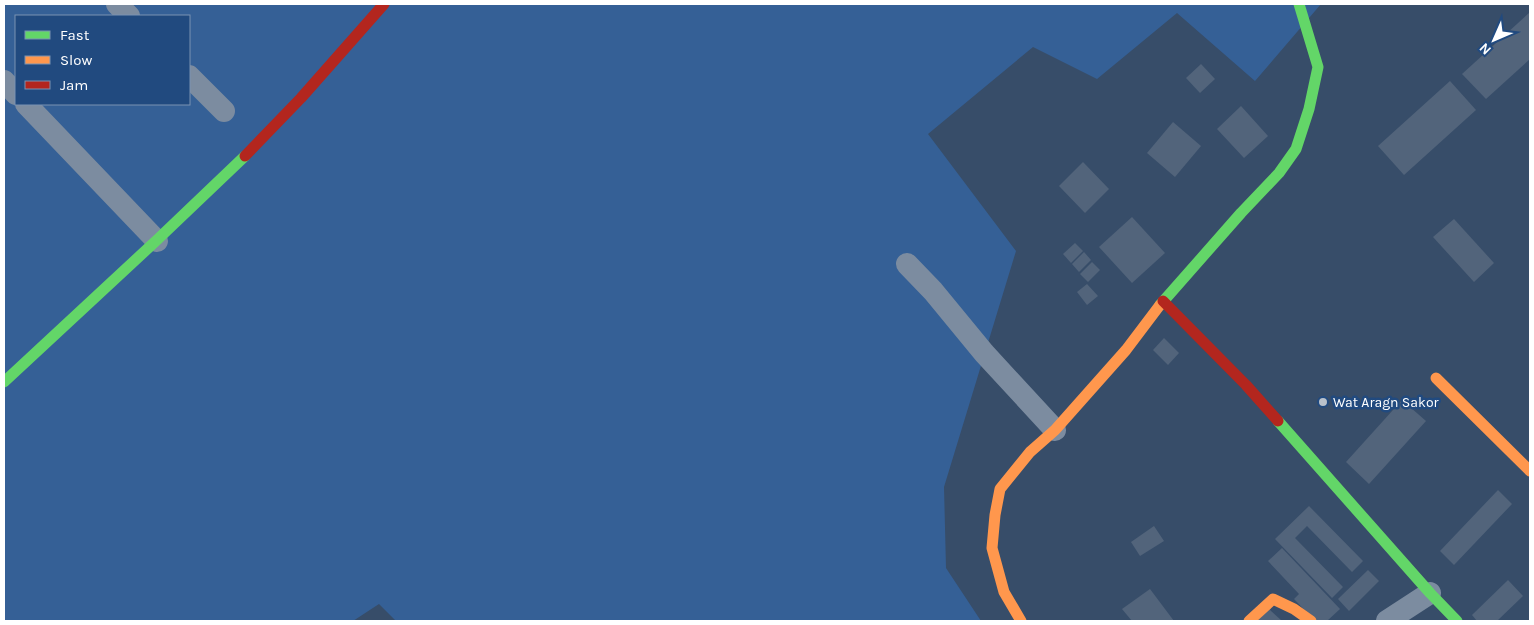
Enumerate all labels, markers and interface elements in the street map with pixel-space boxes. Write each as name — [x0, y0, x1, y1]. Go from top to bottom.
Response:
legend — [15, 15, 190, 105]
north arrow — [1469, 15, 1519, 65]
text: Fast — [60, 26, 90, 44]
text: N — [1476, 39, 1495, 58]
text: Slow — [60, 51, 92, 69]
text: Jam — [60, 76, 88, 94]
place label: Wat Aragn Sakor — [1333, 394, 1440, 411]
marker: Wat Aragn Sakor — [1317, 396, 1329, 408]

